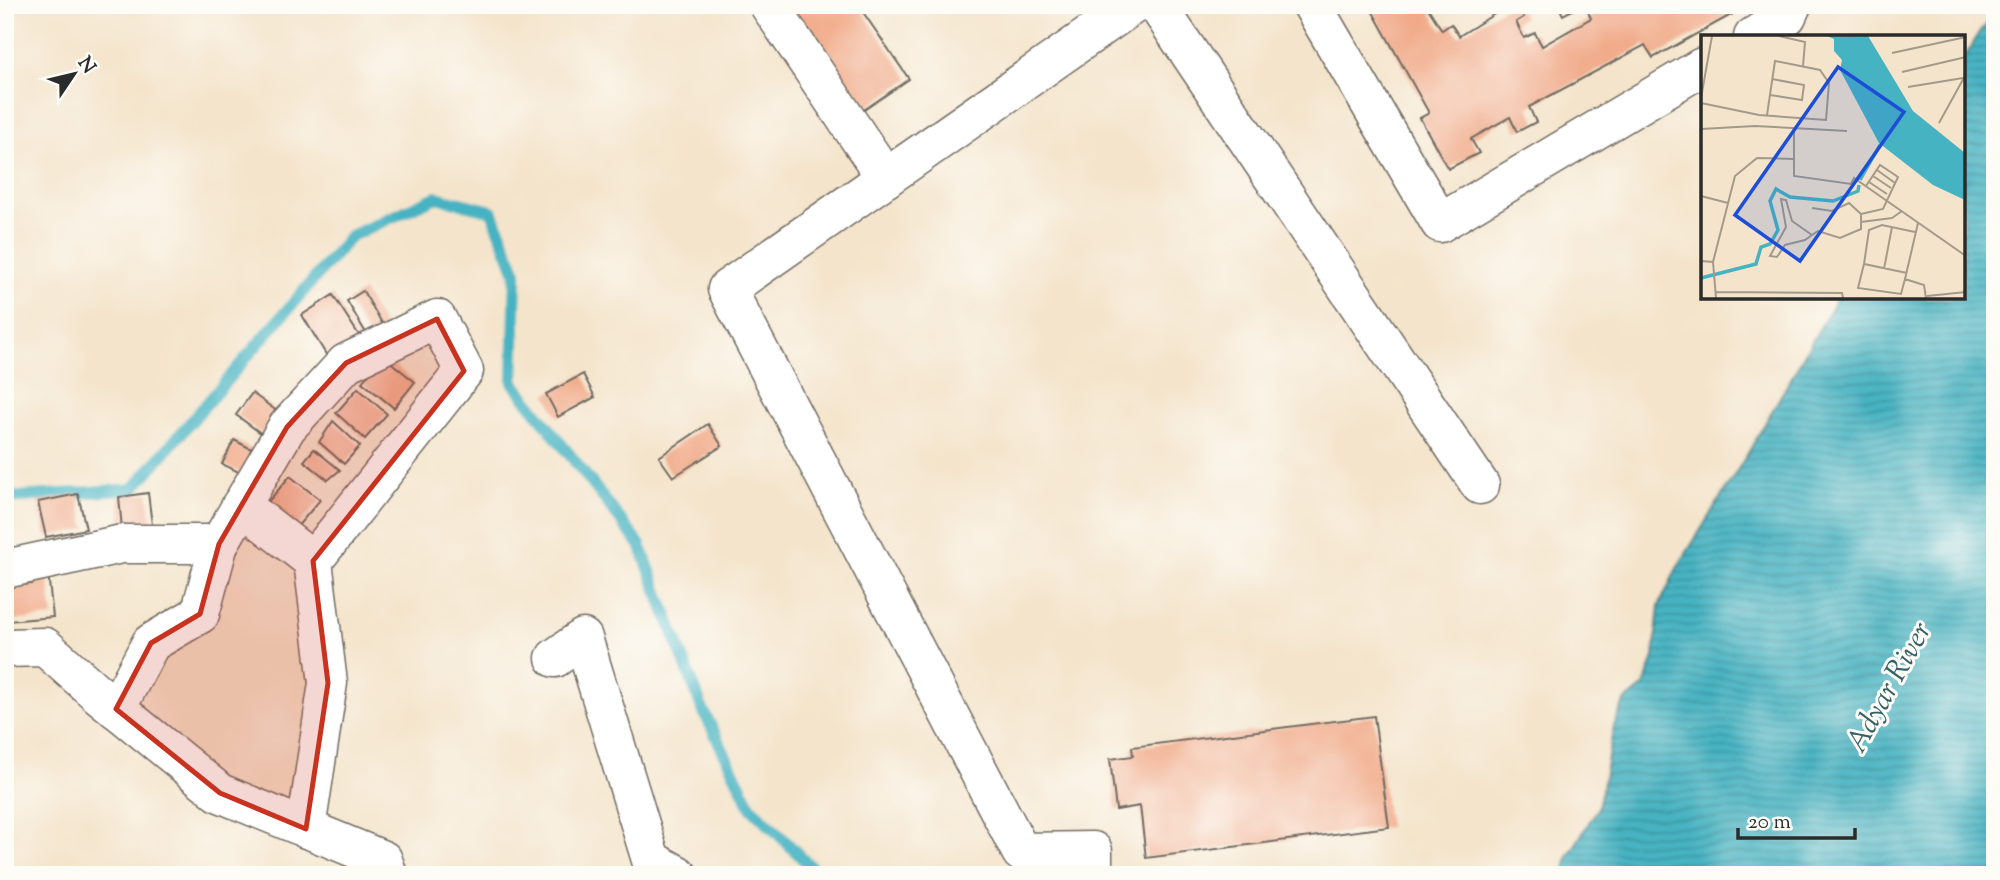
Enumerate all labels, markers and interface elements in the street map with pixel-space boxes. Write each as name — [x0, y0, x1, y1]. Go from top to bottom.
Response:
inset map — [1701, 35, 1965, 299]
north arrow — [38, 38, 108, 108]
text: N — [70, 52, 101, 80]
water label: Adyar River — [1836, 614, 1944, 761]
scale bar — [1738, 796, 1855, 840]
text: 20 m — [1748, 808, 1791, 838]

